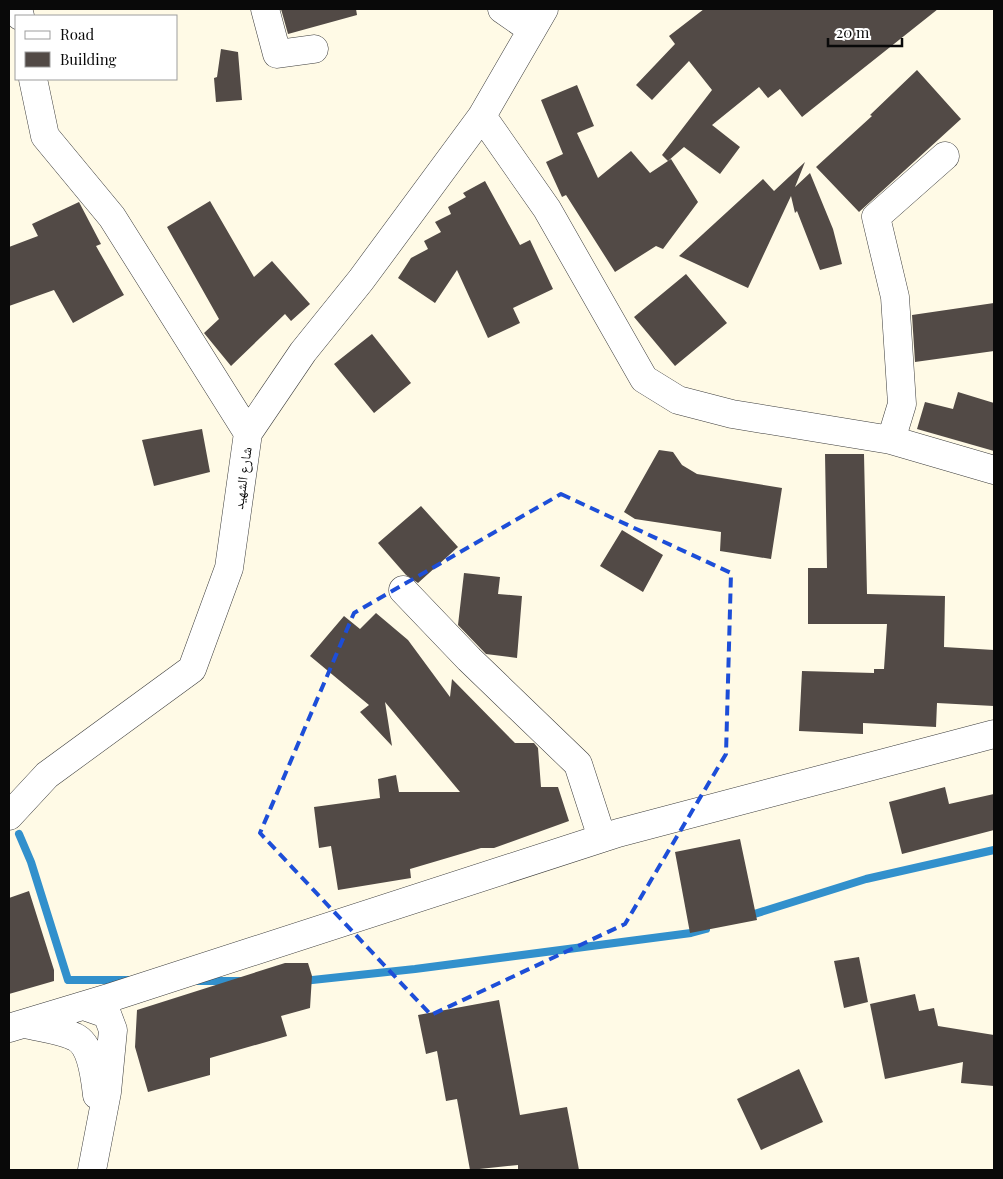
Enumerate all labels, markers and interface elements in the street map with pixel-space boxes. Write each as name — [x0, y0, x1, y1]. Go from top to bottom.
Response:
legend — [15, 15, 178, 80]
scale bar — [828, 15, 902, 47]
text: 20 m — [836, 22, 870, 42]
text: Road — [60, 24, 94, 44]
text: Building — [60, 49, 117, 69]
street label: شارع الشهيد — [228, 446, 257, 511]

